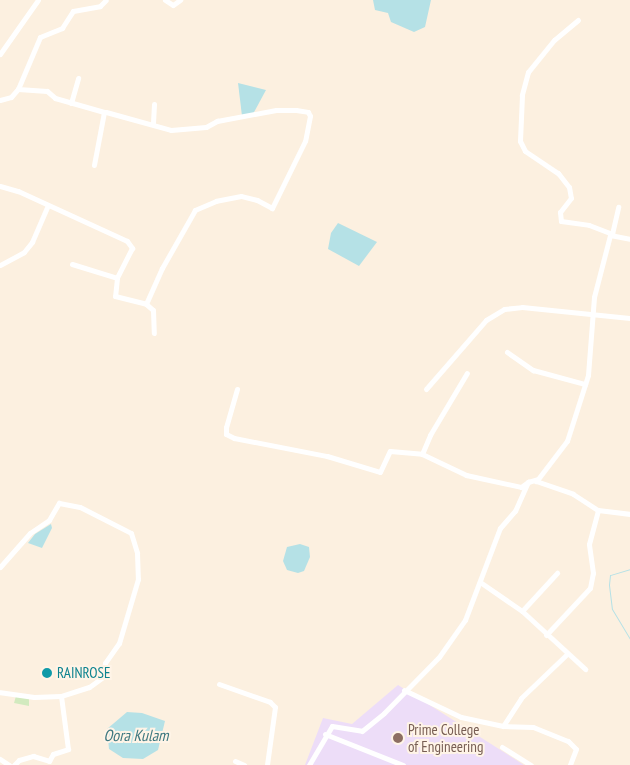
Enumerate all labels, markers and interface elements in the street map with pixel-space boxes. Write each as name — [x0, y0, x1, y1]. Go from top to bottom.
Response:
place label: RAINROSE — [57, 664, 110, 682]
marker: RAINROSE — [41, 667, 53, 679]
place label: Prime College of Engineering — [408, 720, 483, 755]
water label: Oora Kulam — [104, 725, 168, 745]
marker: Prime College of Engineering — [392, 732, 404, 744]

